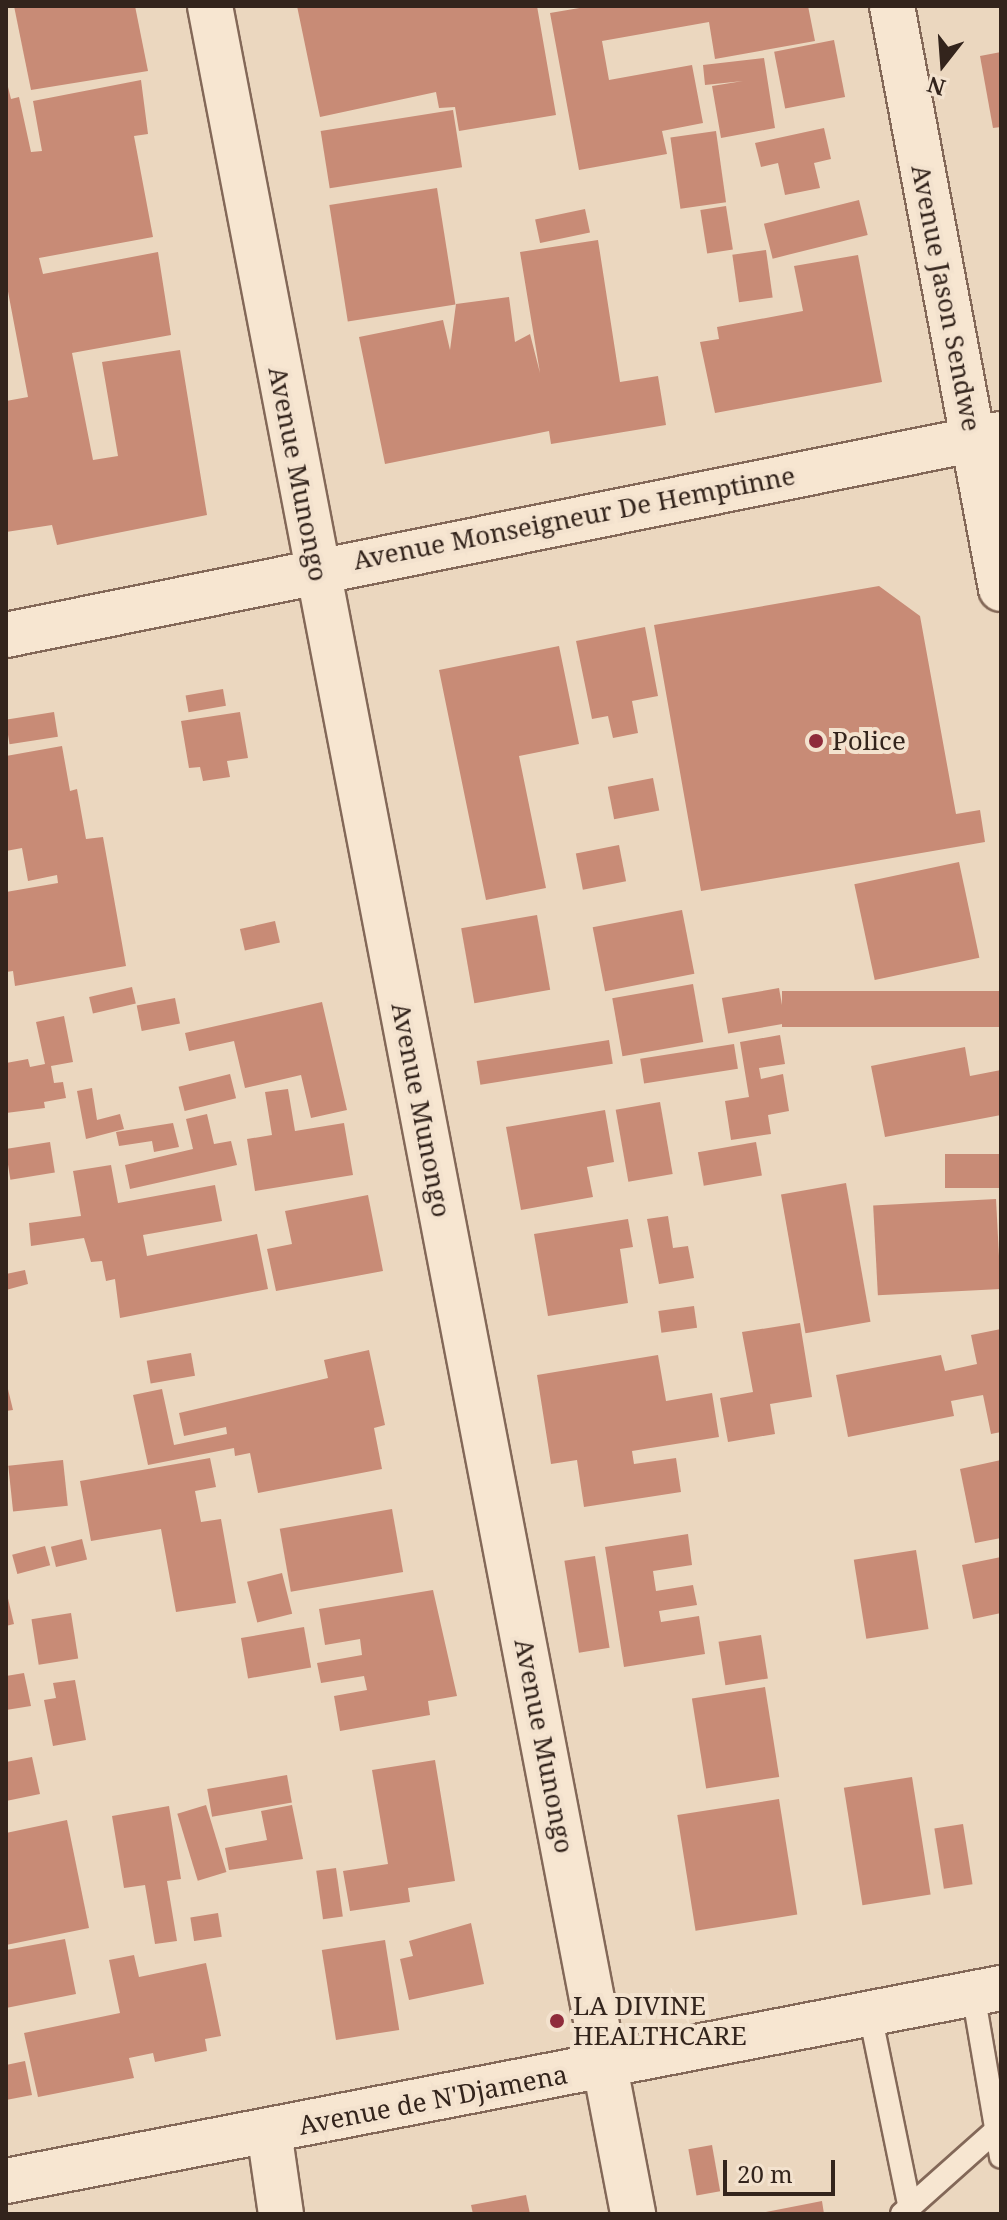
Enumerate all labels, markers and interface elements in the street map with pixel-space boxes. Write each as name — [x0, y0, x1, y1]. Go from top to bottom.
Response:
north arrow — [903, 24, 983, 104]
text: N — [923, 70, 949, 104]
street label: Avenue Jason Sendwe — [905, 162, 987, 434]
street label: Avenue Munongo — [262, 364, 334, 584]
street label: Avenue Monseigneur De Hemptinne — [350, 460, 798, 576]
place label: Police — [832, 725, 906, 757]
marker: Police — [807, 732, 825, 750]
street label: Avenue Munongo — [385, 1000, 457, 1220]
street label: Avenue Munongo — [508, 1636, 580, 1856]
place label: LA DIVINE HEALTHCARE — [573, 1990, 747, 2052]
marker: LA DIVINE HEALTHCARE — [548, 2012, 566, 2030]
street label: Avenue de N'Djamena — [296, 2059, 570, 2141]
scale bar — [727, 2144, 839, 2194]
text: 20 m — [737, 2157, 793, 2190]

